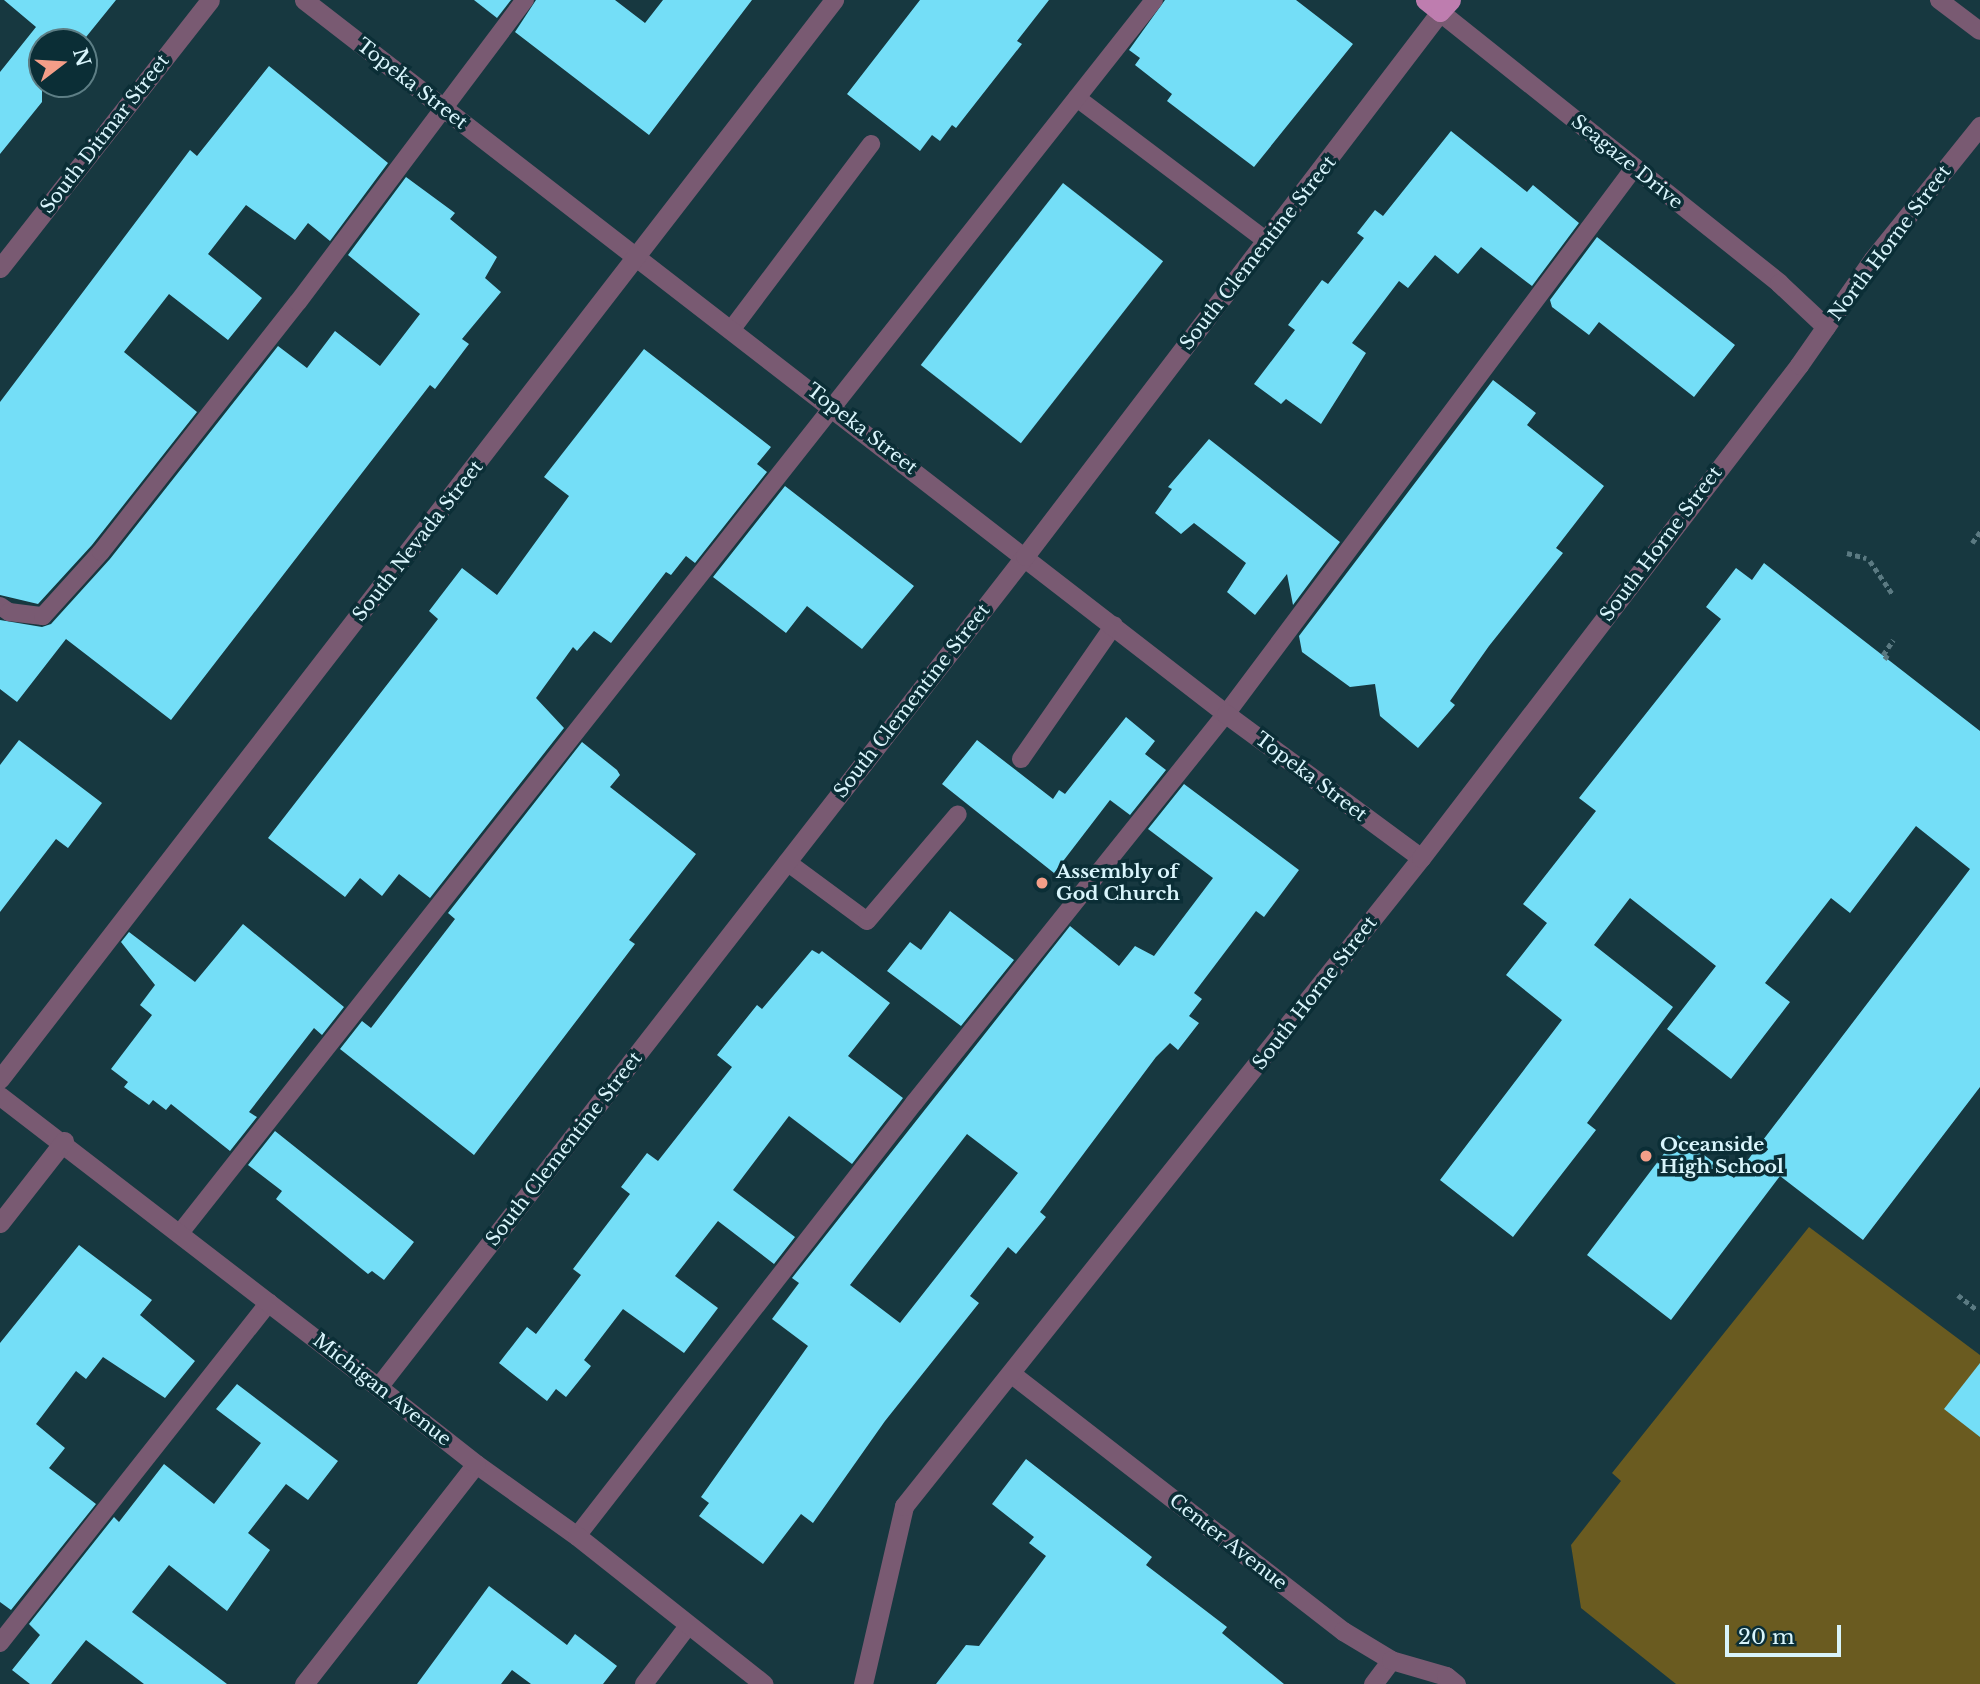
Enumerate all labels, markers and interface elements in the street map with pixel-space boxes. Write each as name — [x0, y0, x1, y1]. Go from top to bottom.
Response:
north arrow — [28, 28, 98, 98]
street label: Topeka Street — [352, 34, 472, 134]
text: N — [68, 45, 95, 69]
street label: South Ditmar Street — [36, 50, 174, 218]
street label: Seagaze Drive — [1567, 110, 1687, 214]
street label: South Clementine Street — [1175, 151, 1341, 355]
street label: North Horne Street — [1824, 161, 1956, 325]
street label: Topeka Street — [802, 379, 922, 479]
street label: South Nevada Street — [348, 456, 488, 626]
street label: South Horne Street — [1595, 462, 1727, 626]
street label: South Clementine Street — [829, 599, 995, 803]
street label: Topeka Street — [1251, 728, 1371, 826]
place label: Assembly of God Church — [1056, 861, 1180, 905]
marker: Assembly of God Church — [1034, 875, 1050, 891]
street label: South Horne Street — [1248, 912, 1382, 1074]
street label: South Clementine Street — [481, 1047, 647, 1251]
place label: Oceanside High School — [1660, 1134, 1784, 1178]
marker: Oceanside High School — [1638, 1148, 1654, 1164]
street label: Michigan Avenue — [308, 1329, 456, 1451]
street label: Center Avenue — [1164, 1489, 1292, 1595]
scale bar — [1728, 1610, 1843, 1654]
text: 20 m — [1738, 1624, 1795, 1650]

